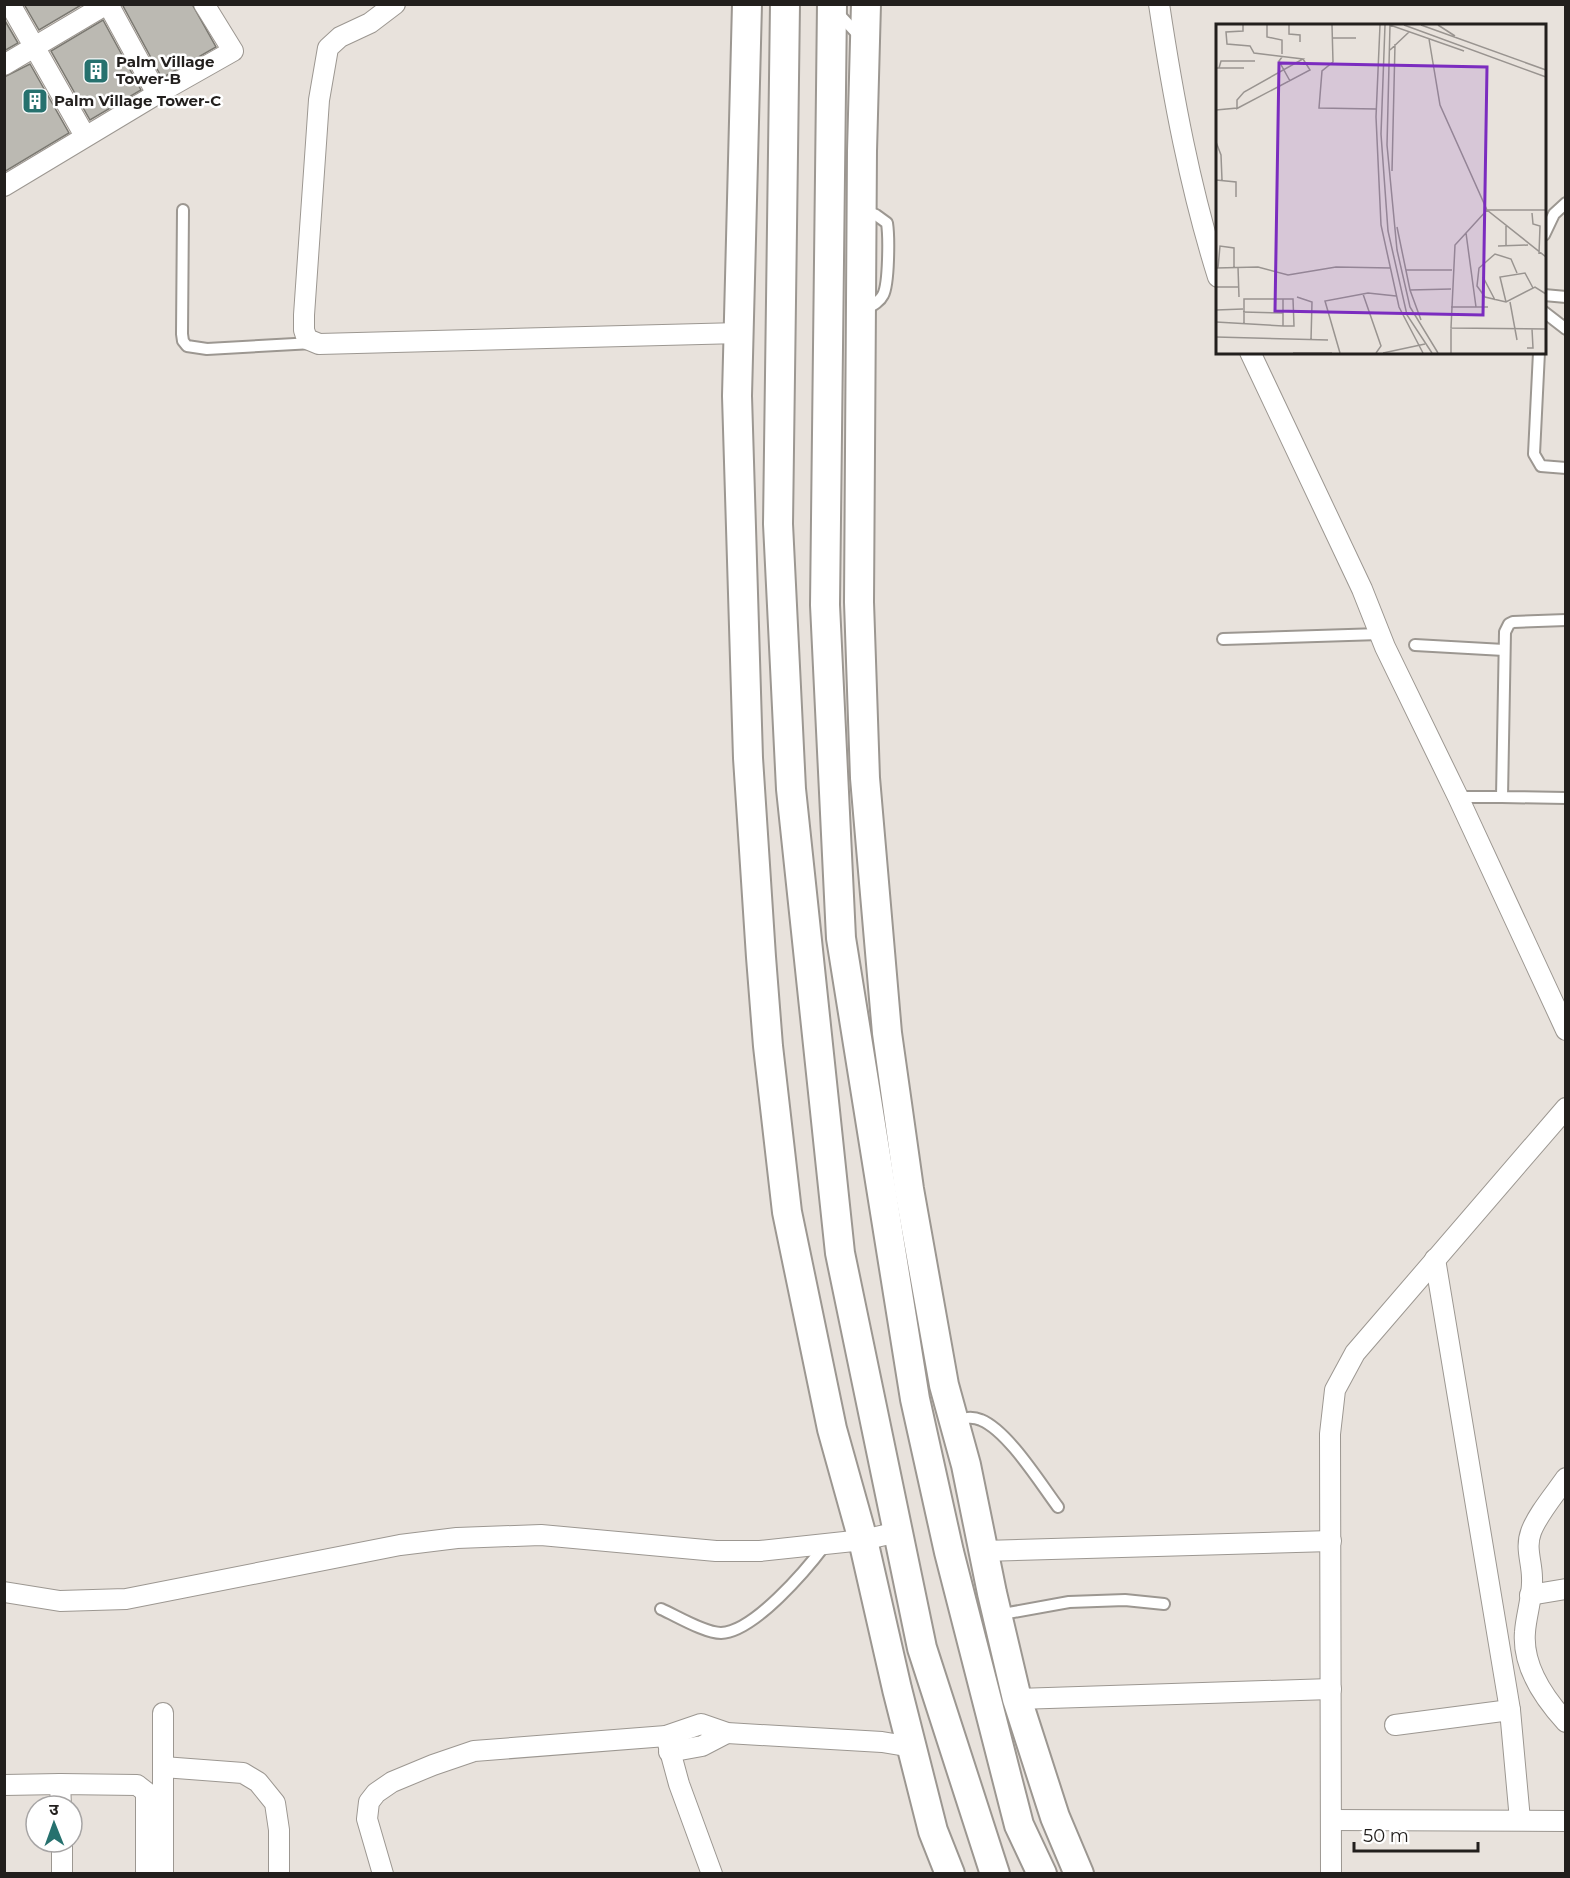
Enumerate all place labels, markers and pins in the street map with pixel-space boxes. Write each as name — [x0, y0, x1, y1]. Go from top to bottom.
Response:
place label: Palm Village Tower-B — [116, 52, 214, 88]
building icon: Palm Village Tower-B — [81, 56, 111, 86]
building icon: Palm Village Tower-C — [20, 86, 50, 116]
place label: Palm Village Tower-C — [54, 91, 221, 110]

